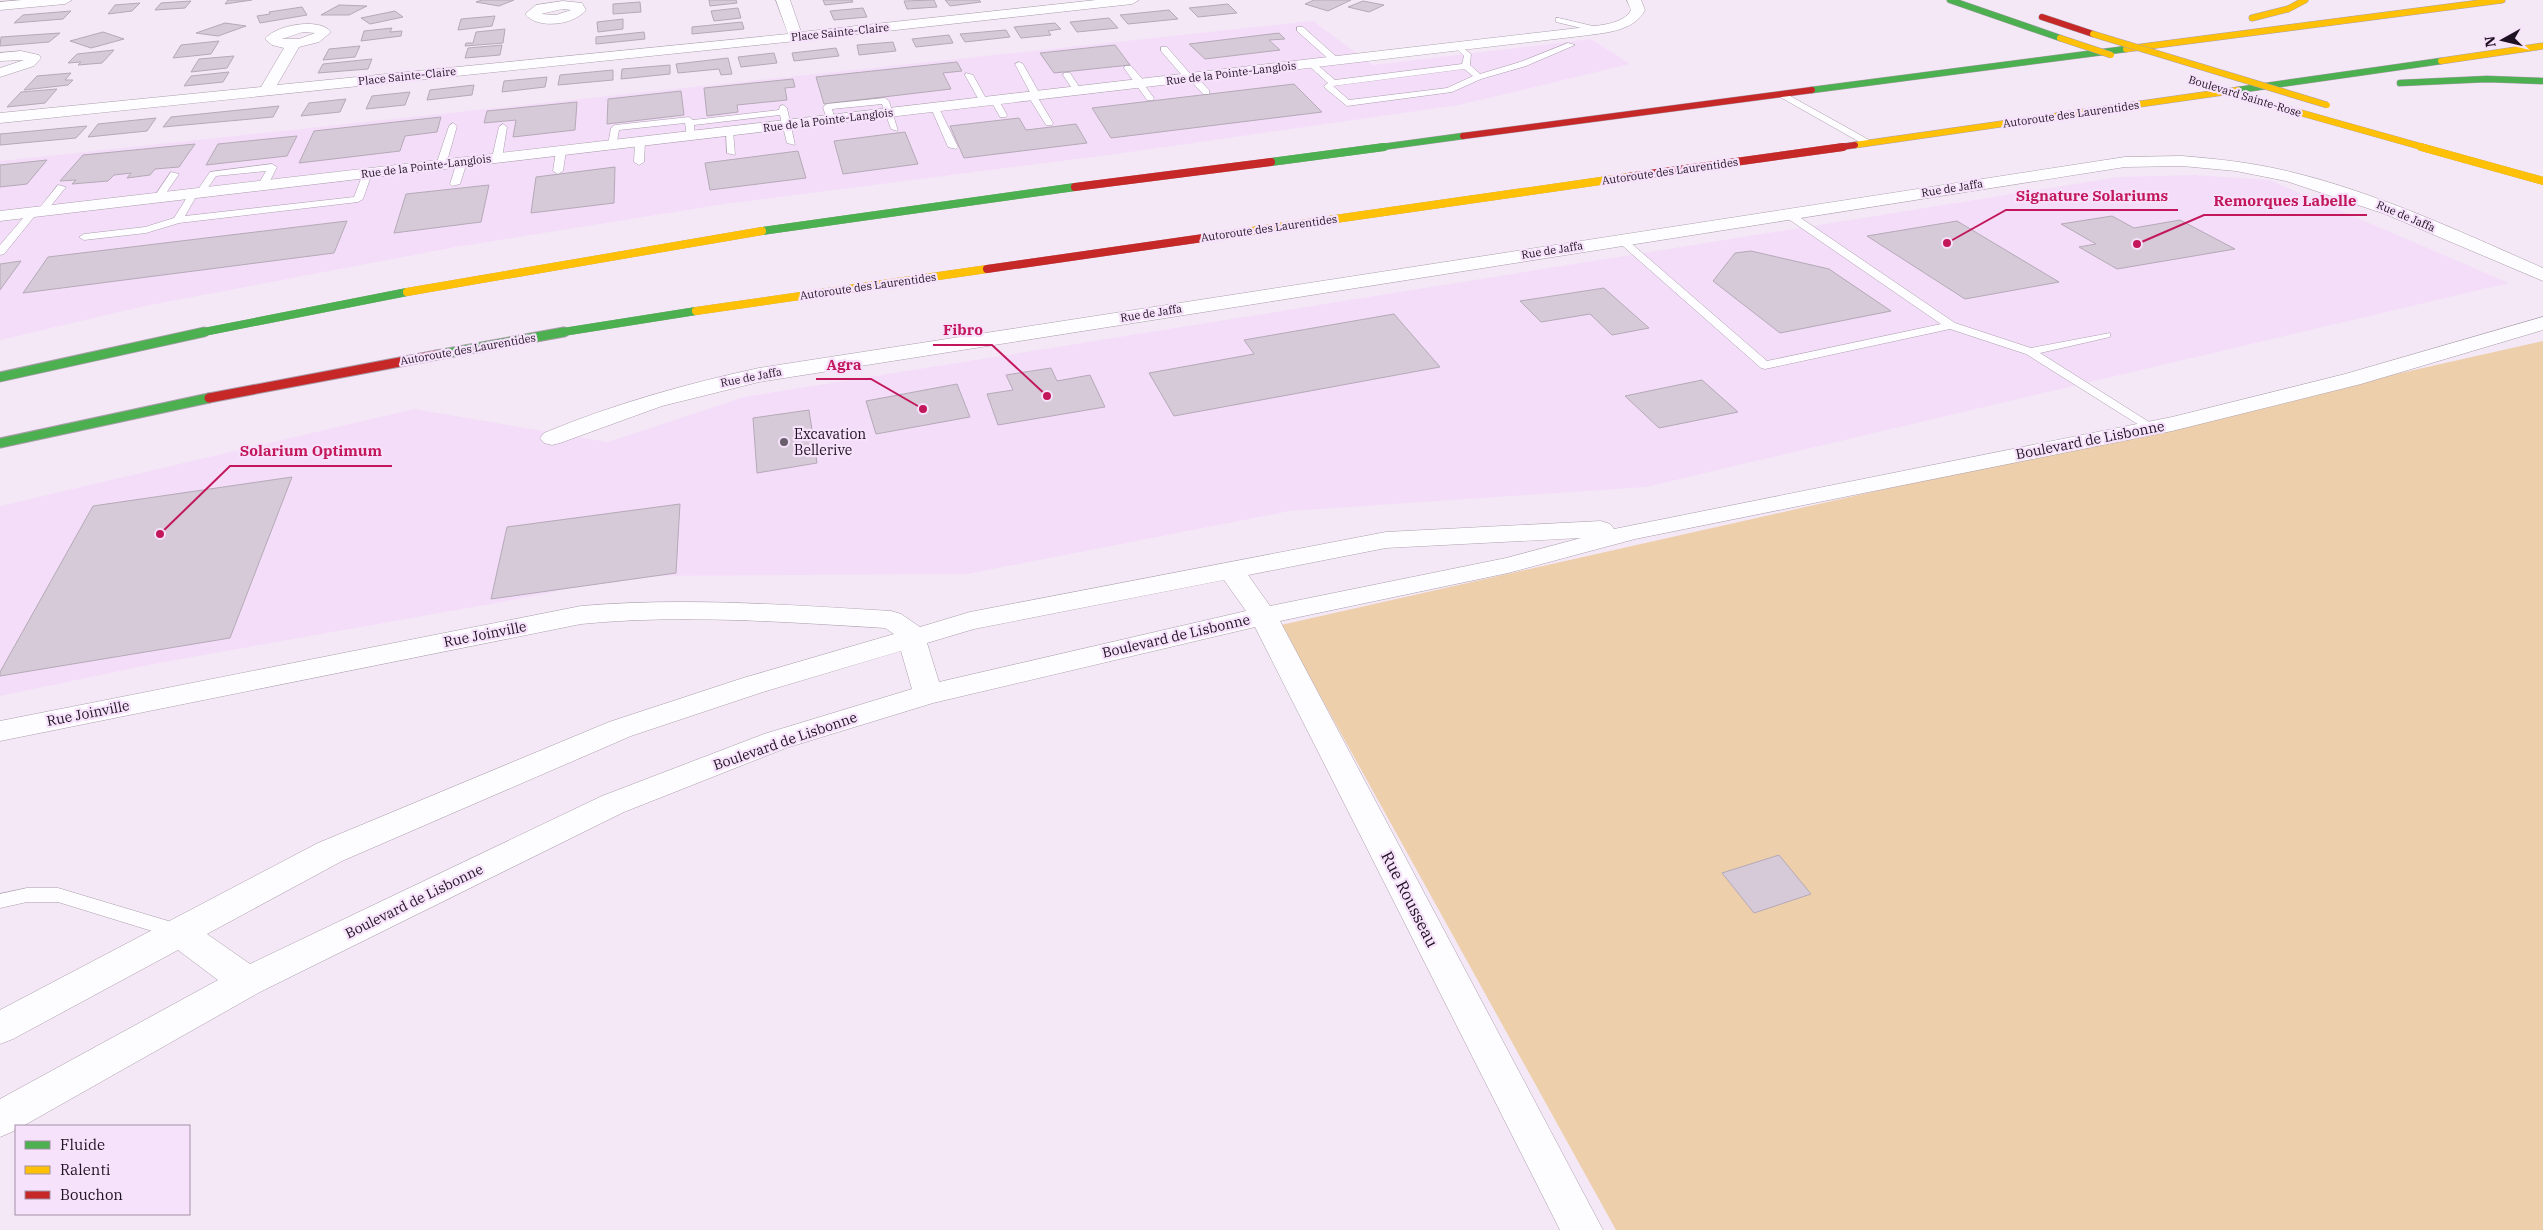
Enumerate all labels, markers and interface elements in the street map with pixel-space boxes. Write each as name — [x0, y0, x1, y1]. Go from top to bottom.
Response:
north arrow — [2478, 15, 2528, 65]
street label: Place Sainte-Claire — [790, 20, 890, 44]
text: N — [2480, 35, 2500, 49]
street label: Rue de la Pointe-Langlois — [1165, 58, 1297, 88]
street label: Place Sainte-Claire — [357, 64, 457, 88]
street label: Boulevard Sainte-Rose — [2187, 72, 2303, 120]
street label: Autoroute des Laurentides — [2002, 98, 2140, 130]
street label: Rue de la Pointe-Langlois — [762, 105, 894, 135]
street label: Rue de la Pointe-Langlois — [360, 151, 492, 181]
street label: Autoroute des Laurentides — [1601, 155, 1739, 187]
street label: Rue de Jaffa — [1920, 176, 1984, 200]
callout: Signature Solariums — [2006, 180, 2178, 210]
callout: Remorques Labelle — [2204, 185, 2367, 215]
text: Signature Solariums — [2016, 186, 2168, 205]
text: Remorques Labelle — [2214, 191, 2356, 210]
street label: Rue de Jaffa — [2375, 197, 2437, 235]
street label: Autoroute des Laurentides — [1200, 212, 1338, 244]
street label: Rue de Jaffa — [1520, 238, 1584, 262]
street label: Autoroute des Laurentides — [799, 270, 937, 302]
street label: Rue de Jaffa — [1119, 301, 1183, 325]
callout: Fibro — [933, 315, 992, 345]
text: Fibro — [943, 320, 983, 339]
street label: Autoroute des Laurentides — [399, 330, 537, 368]
callout: Agra — [816, 349, 871, 379]
text: Agra — [826, 355, 862, 374]
street label: Rue de Jaffa — [719, 364, 783, 390]
street label: Boulevard de Lisbonne — [2014, 417, 2166, 463]
place label: Excavation Bellerive — [794, 425, 866, 459]
callout: Solarium Optimum — [230, 436, 392, 466]
marker: Excavation Bellerive — [778, 436, 790, 448]
text: Solarium Optimum — [240, 441, 383, 460]
street label: Boulevard de Lisbonne — [1100, 610, 1252, 662]
street label: Rue Joinville — [442, 617, 528, 651]
street label: Rue Joinville — [45, 696, 131, 730]
street label: Boulevard de Lisbonne — [711, 708, 859, 774]
street label: Rue Rousseau — [1377, 848, 1443, 950]
street label: Boulevard de Lisbonne — [342, 860, 486, 942]
legend — [15, 1125, 190, 1215]
text: Fluide — [60, 1135, 105, 1154]
text: Ralenti — [60, 1160, 111, 1179]
text: Bouchon — [60, 1185, 123, 1204]

